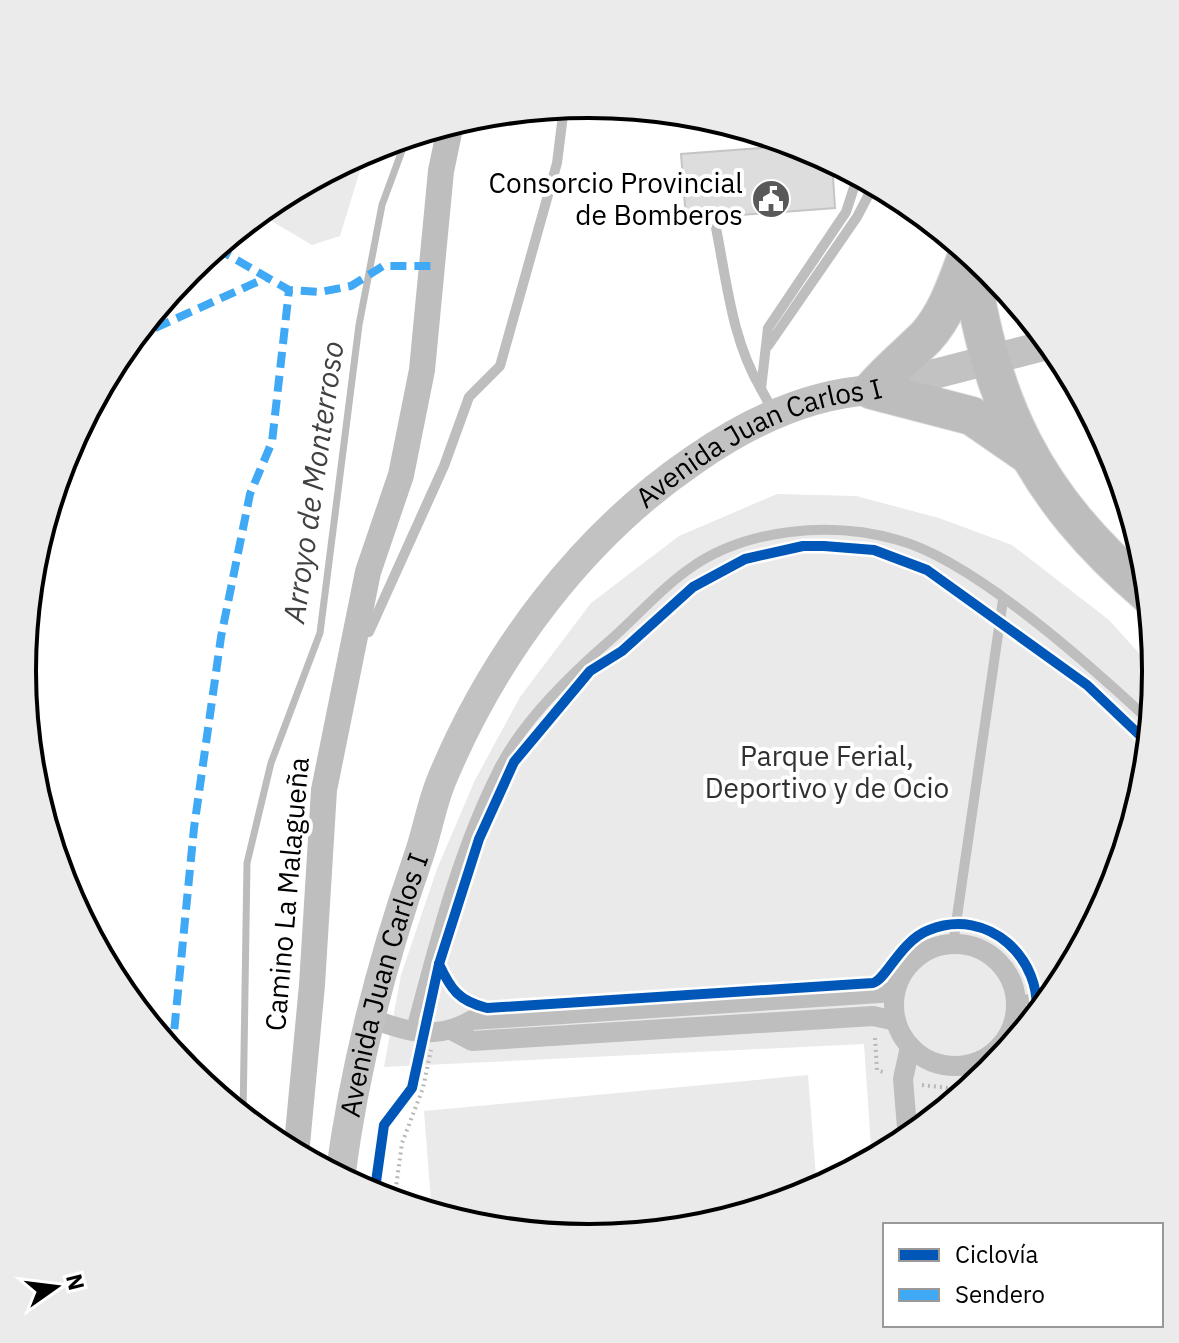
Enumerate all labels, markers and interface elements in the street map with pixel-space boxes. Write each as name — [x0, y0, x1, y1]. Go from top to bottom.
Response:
place label: Consorcio Provincial de Bomberos — [489, 164, 743, 233]
public building icon: Consorcio Provincial de Bomberos — [750, 178, 792, 220]
water label: Arroyo de Monterroso — [273, 338, 352, 626]
street label: Avenida Juan Carlos I — [627, 369, 886, 516]
park label: Parque Ferial, Deportivo y de Ocio — [705, 737, 949, 806]
street label: Camino La Malagueña — [256, 756, 317, 1032]
street label: Avenida Juan Carlos I — [331, 848, 436, 1120]
legend — [883, 1223, 1163, 1327]
text: Ciclovía — [955, 1238, 1039, 1270]
north arrow — [16, 1247, 96, 1327]
text: N — [60, 1271, 92, 1293]
text: Sendero — [955, 1278, 1045, 1310]

